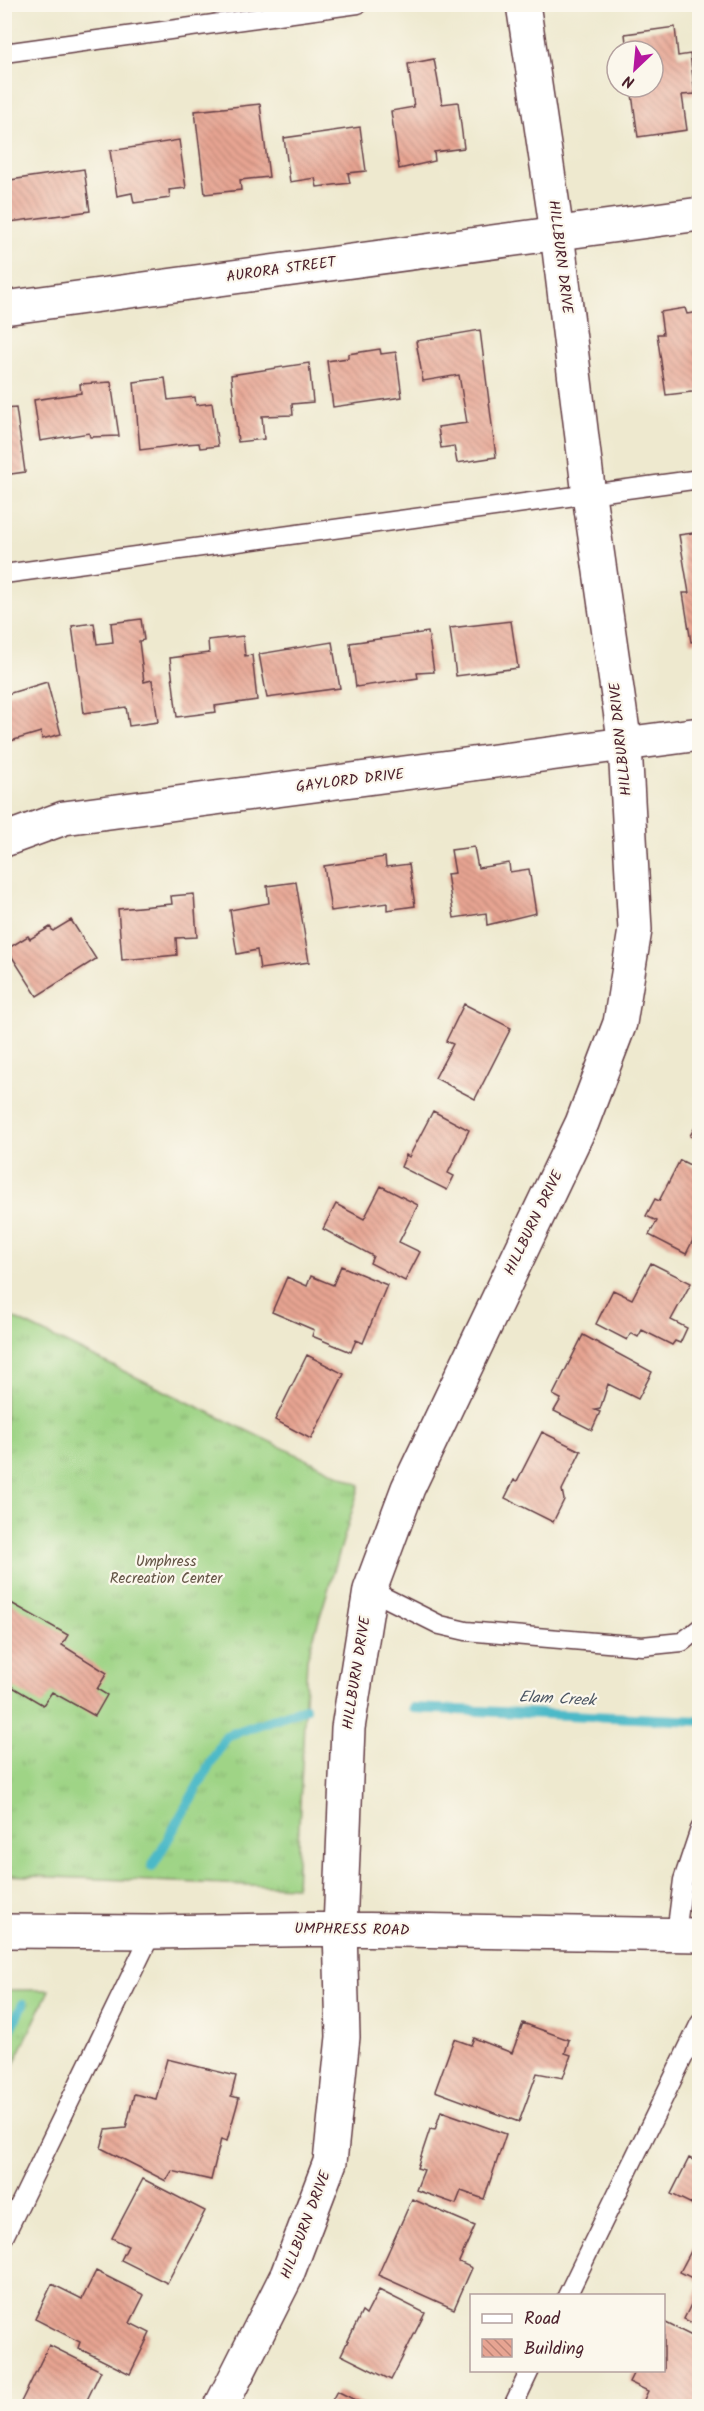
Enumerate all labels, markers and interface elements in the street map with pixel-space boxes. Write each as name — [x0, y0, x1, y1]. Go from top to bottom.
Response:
north arrow — [605, 39, 665, 99]
text: N — [619, 68, 639, 95]
street label: HILLBURN DRIVE — [541, 199, 579, 316]
street label: AURORA STREET — [225, 250, 339, 290]
street label: HILLBURN DRIVE — [603, 680, 639, 797]
street label: GAYLORD DRIVE — [295, 762, 407, 800]
street label: HILLBURN DRIVE — [498, 1165, 570, 1280]
park label: Umphress Recreation Center — [110, 1550, 223, 1591]
street label: HILLBURN DRIVE — [336, 1613, 378, 1731]
water label: Elam Creek — [518, 1685, 598, 1714]
street label: UMPHRESS ROAD — [294, 1917, 410, 1943]
street label: HILLBURN DRIVE — [274, 2166, 338, 2283]
legend — [470, 2294, 665, 2372]
text: Road — [524, 2305, 561, 2334]
text: Building — [524, 2335, 584, 2364]

